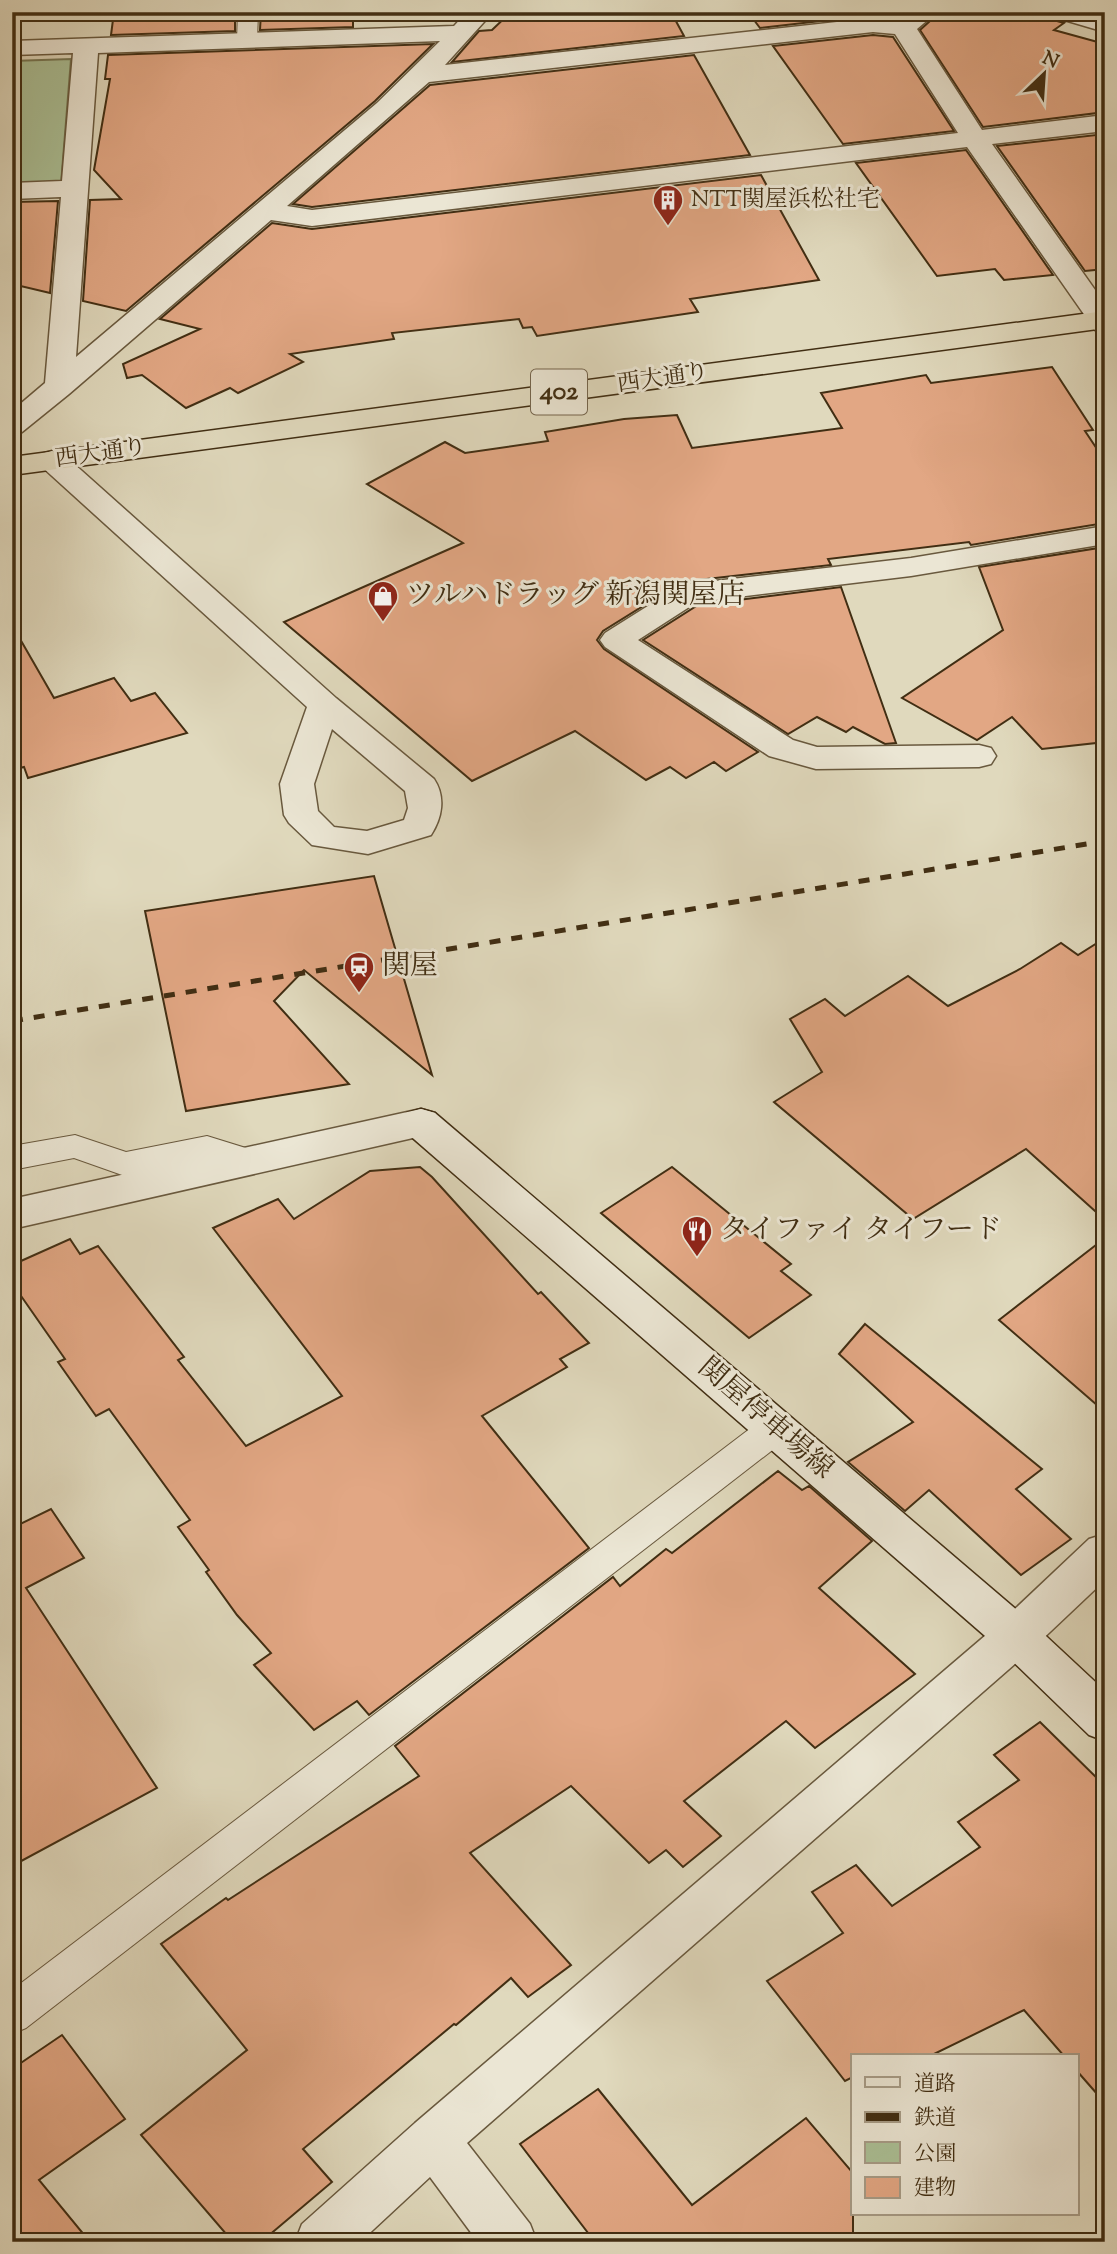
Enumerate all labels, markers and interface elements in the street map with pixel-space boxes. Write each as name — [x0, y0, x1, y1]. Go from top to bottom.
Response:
north arrow — [1009, 38, 1078, 108]
text: N — [1038, 45, 1063, 76]
building icon: NTT関屋浜松社宅 — [651, 183, 685, 227]
place label: NTT関屋浜松社宅 — [691, 184, 880, 217]
street label: 西大通り — [615, 356, 711, 402]
road number: 402 — [531, 370, 587, 414]
street label: 西大通り — [53, 431, 149, 477]
place label: ツルハドラッグ 新潟関屋店 — [406, 576, 745, 616]
shop icon: ツルハドラッグ 新潟関屋店 — [366, 579, 400, 623]
place label: 関屋 — [382, 947, 438, 987]
station icon: 関屋 — [342, 950, 376, 994]
place label: タイファイ タイフード — [720, 1211, 1002, 1251]
restaurant icon: タイファイ タイフード — [680, 1214, 714, 1258]
street label: 関屋停車場線 — [688, 1349, 842, 1489]
legend — [851, 2054, 1078, 2216]
text: 道路 — [914, 2070, 956, 2100]
text: 鉄道 — [914, 2104, 956, 2134]
text: 公園 — [914, 2140, 956, 2170]
text: 建物 — [914, 2174, 956, 2204]

